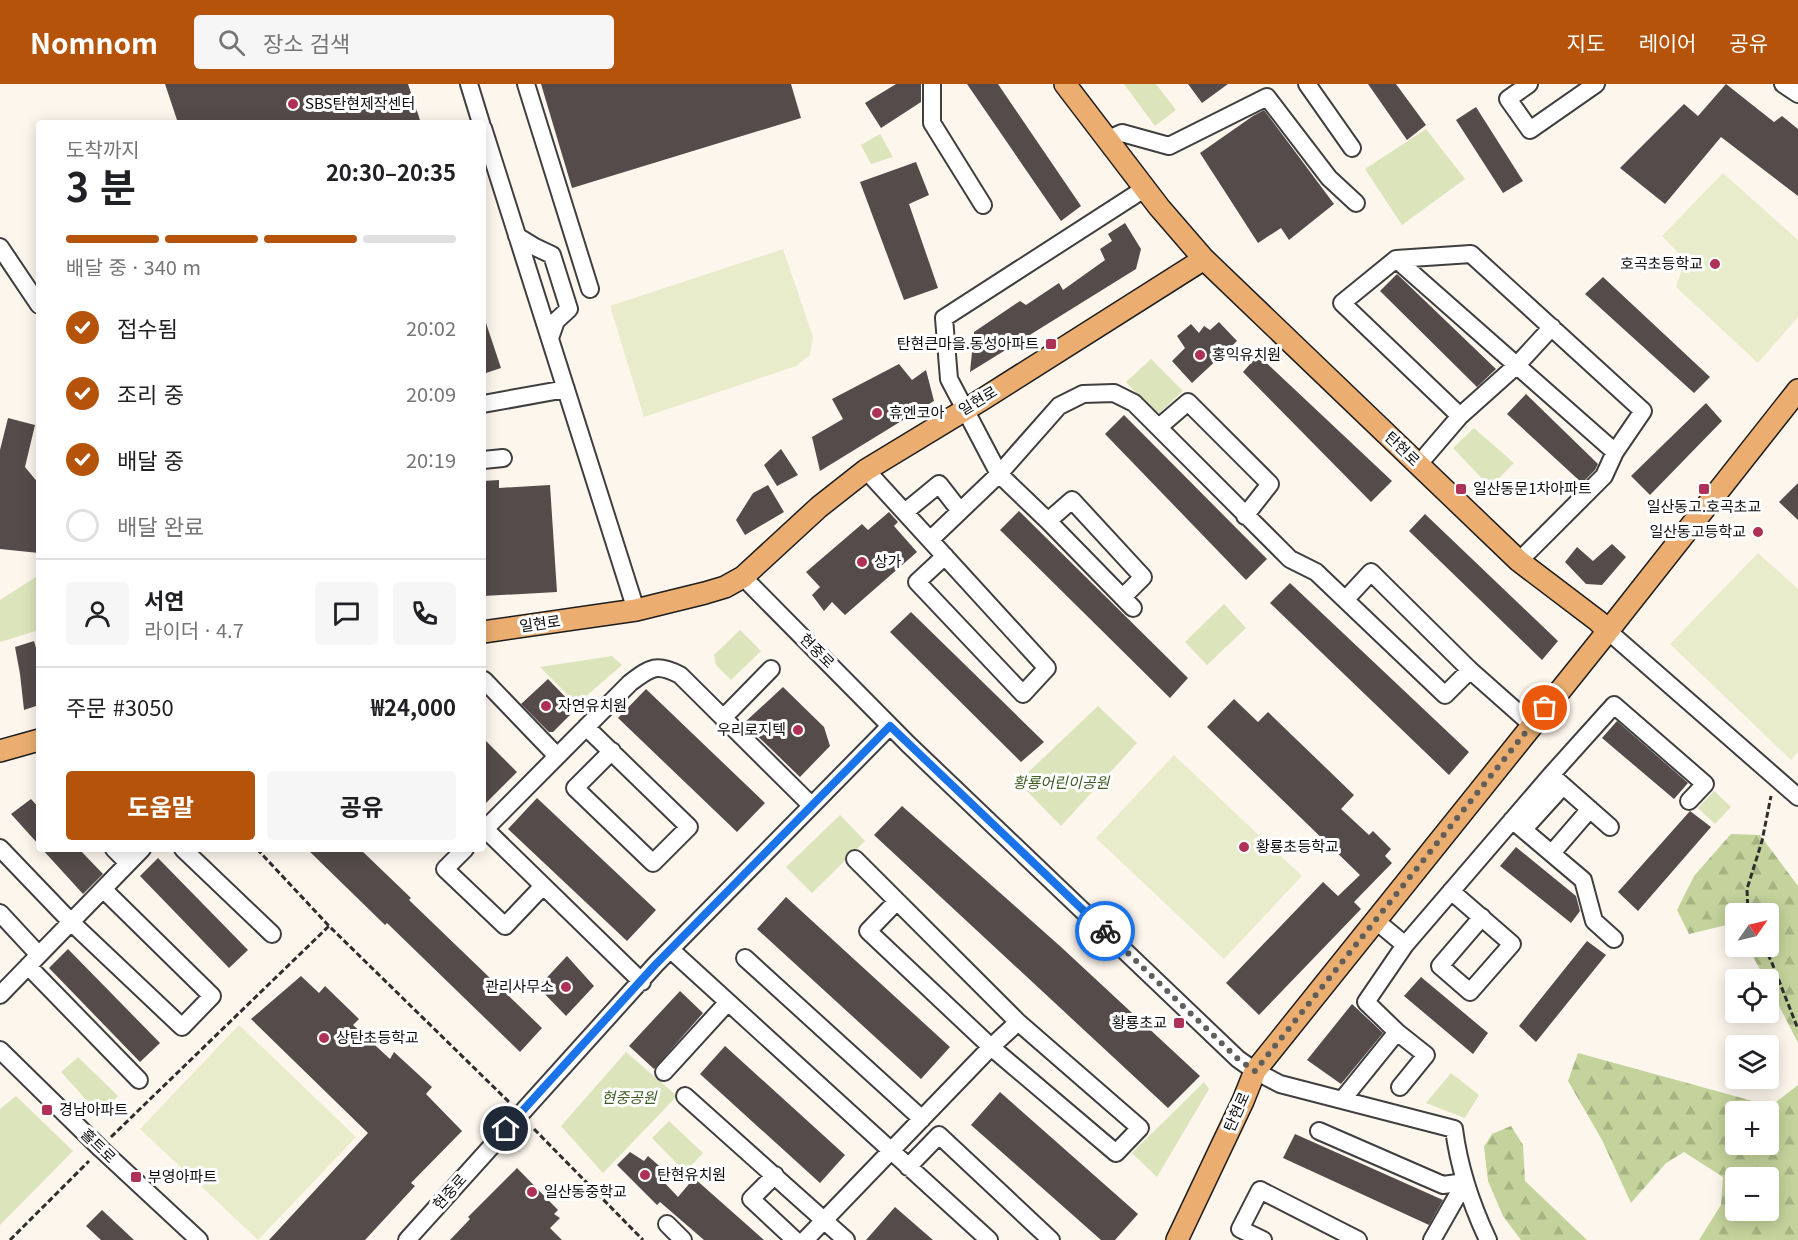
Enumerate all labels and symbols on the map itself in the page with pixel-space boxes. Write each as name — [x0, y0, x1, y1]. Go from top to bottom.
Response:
place label: SBS탄현제작센터 — [305, 92, 415, 113]
marker: SBS탄현제작센터 — [286, 97, 300, 111]
place label: 호곡초등학교 — [1620, 252, 1703, 273]
marker: 호곡초등학교 — [1708, 257, 1722, 271]
place label: 탄현큰마을.동성아파트 — [897, 332, 1039, 353]
marker: 탄현큰마을.동성아파트 — [1044, 337, 1058, 351]
place label: 홍익유치원 — [1212, 343, 1281, 364]
marker: 홍익유치원 — [1193, 348, 1207, 362]
street label: 일현로 — [954, 380, 1000, 419]
place label: 휴엔코아 — [889, 401, 944, 422]
marker: 휴엔코아 — [870, 406, 884, 420]
street label: 탄현로 — [1381, 426, 1425, 470]
place label: 일산동문1차아파트 — [1473, 477, 1592, 498]
marker: 일산동문1차아파트 — [1454, 482, 1468, 496]
marker: 일산동고.호곡초교 — [1697, 482, 1711, 496]
place label: 일산동고.호곡초교 — [1647, 495, 1761, 516]
place label: 일산동고등학교 — [1649, 520, 1746, 541]
marker: 일산동고등학교 — [1751, 525, 1765, 539]
place label: 상가 — [874, 550, 902, 571]
marker: 상가 — [855, 555, 869, 569]
street label: 일현로 — [518, 609, 562, 636]
street label: 현중로 — [796, 628, 840, 672]
pin — [1519, 682, 1570, 733]
place label: 자연유치원 — [558, 694, 627, 715]
marker: 자연유치원 — [539, 699, 553, 713]
place label: 우리로지텍 — [717, 718, 786, 739]
marker: 우리로지텍 — [791, 723, 805, 737]
park label: 황룡어린이공원 — [1013, 771, 1110, 792]
place label: 황룡초등학교 — [1256, 835, 1339, 856]
marker: 황룡초등학교 — [1237, 840, 1251, 854]
courier — [1075, 901, 1135, 961]
north arrow — [1725, 903, 1779, 957]
place label: 관리사무소 — [485, 975, 554, 996]
marker: 관리사무소 — [559, 980, 573, 994]
place label: 황룡초교 — [1112, 1011, 1167, 1032]
marker: 황룡초교 — [1172, 1016, 1186, 1030]
place label: 상탄초등학교 — [336, 1026, 419, 1047]
marker: 상탄초등학교 — [317, 1031, 331, 1045]
park label: 현중공원 — [601, 1086, 658, 1107]
street label: 탄현로 — [1218, 1088, 1254, 1135]
place label: 경남아파트 — [59, 1098, 128, 1119]
marker: 경남아파트 — [40, 1103, 54, 1117]
pin — [480, 1103, 531, 1154]
street label: 홀트로 — [77, 1123, 121, 1167]
place label: 탄현유치원 — [657, 1163, 726, 1184]
place label: 부영아파트 — [148, 1165, 217, 1186]
marker: 탄현유치원 — [638, 1168, 652, 1182]
street label: 현중로 — [427, 1169, 471, 1213]
marker: 부영아파트 — [129, 1170, 143, 1184]
place label: 일산동중학교 — [544, 1180, 627, 1201]
marker: 일산동중학교 — [525, 1185, 539, 1199]

